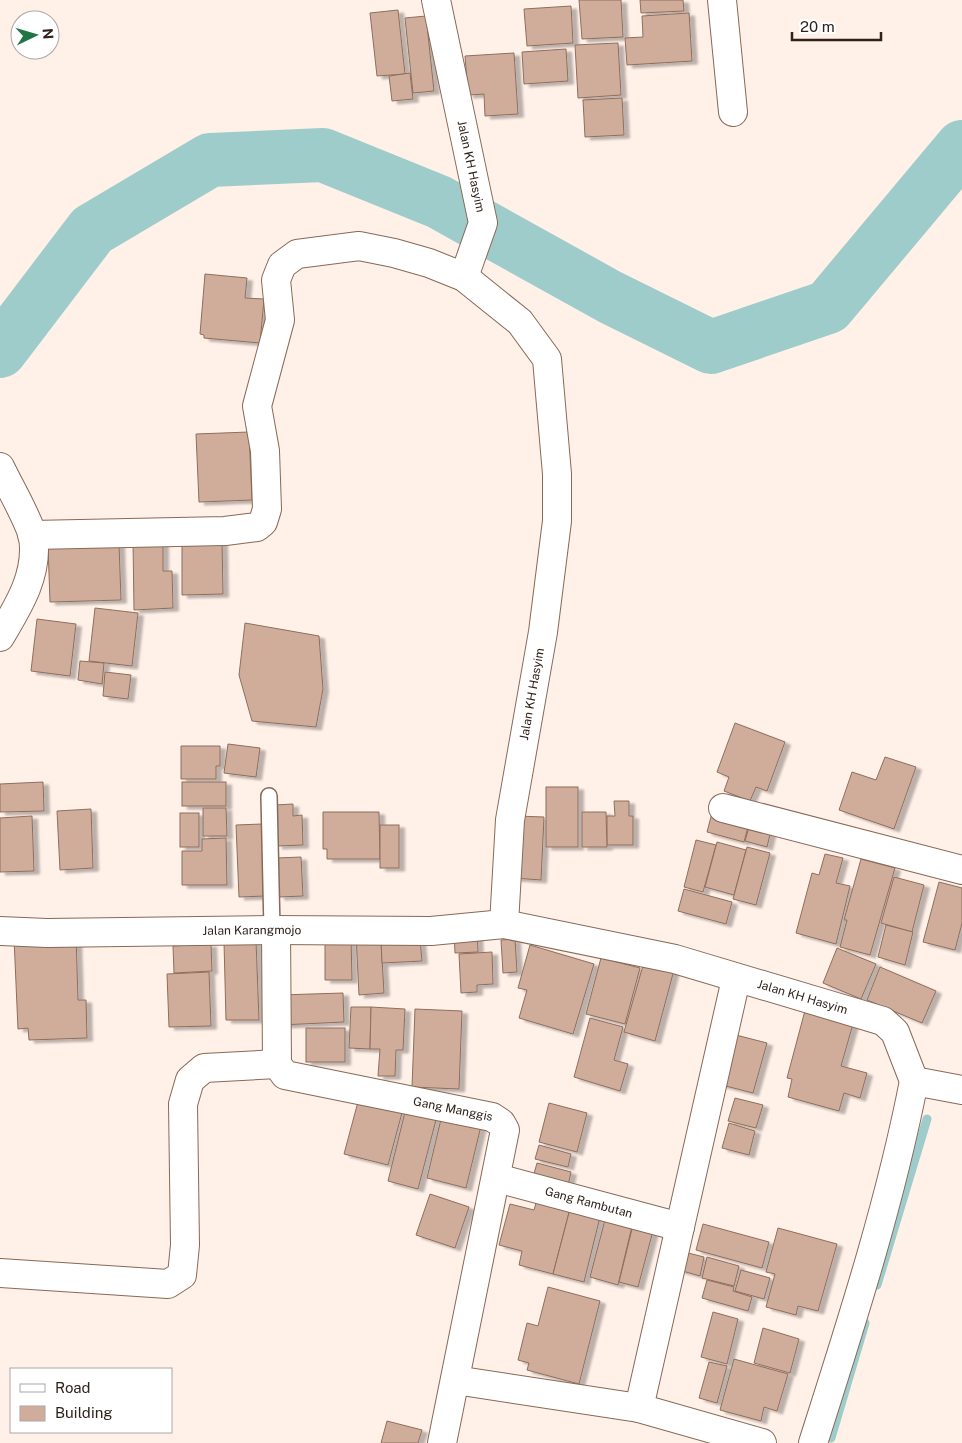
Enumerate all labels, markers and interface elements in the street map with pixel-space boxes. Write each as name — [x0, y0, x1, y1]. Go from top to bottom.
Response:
north arrow — [10, 10, 60, 60]
scale bar — [792, 10, 881, 42]
text: 20 m — [800, 18, 835, 35]
text: N — [40, 28, 56, 40]
street label: Jalan KH Hasyim — [455, 119, 488, 213]
street label: Jalan KH Hasyim — [517, 647, 547, 741]
street label: Jalan Karangmojo — [202, 923, 302, 938]
street label: Jalan KH Hasyim — [756, 977, 849, 1017]
street label: Gang Manggis — [412, 1094, 494, 1124]
street label: Gang Rambutan — [543, 1184, 634, 1221]
legend — [10, 1368, 172, 1433]
text: Road — [55, 1379, 91, 1396]
text: Building — [55, 1404, 113, 1421]

